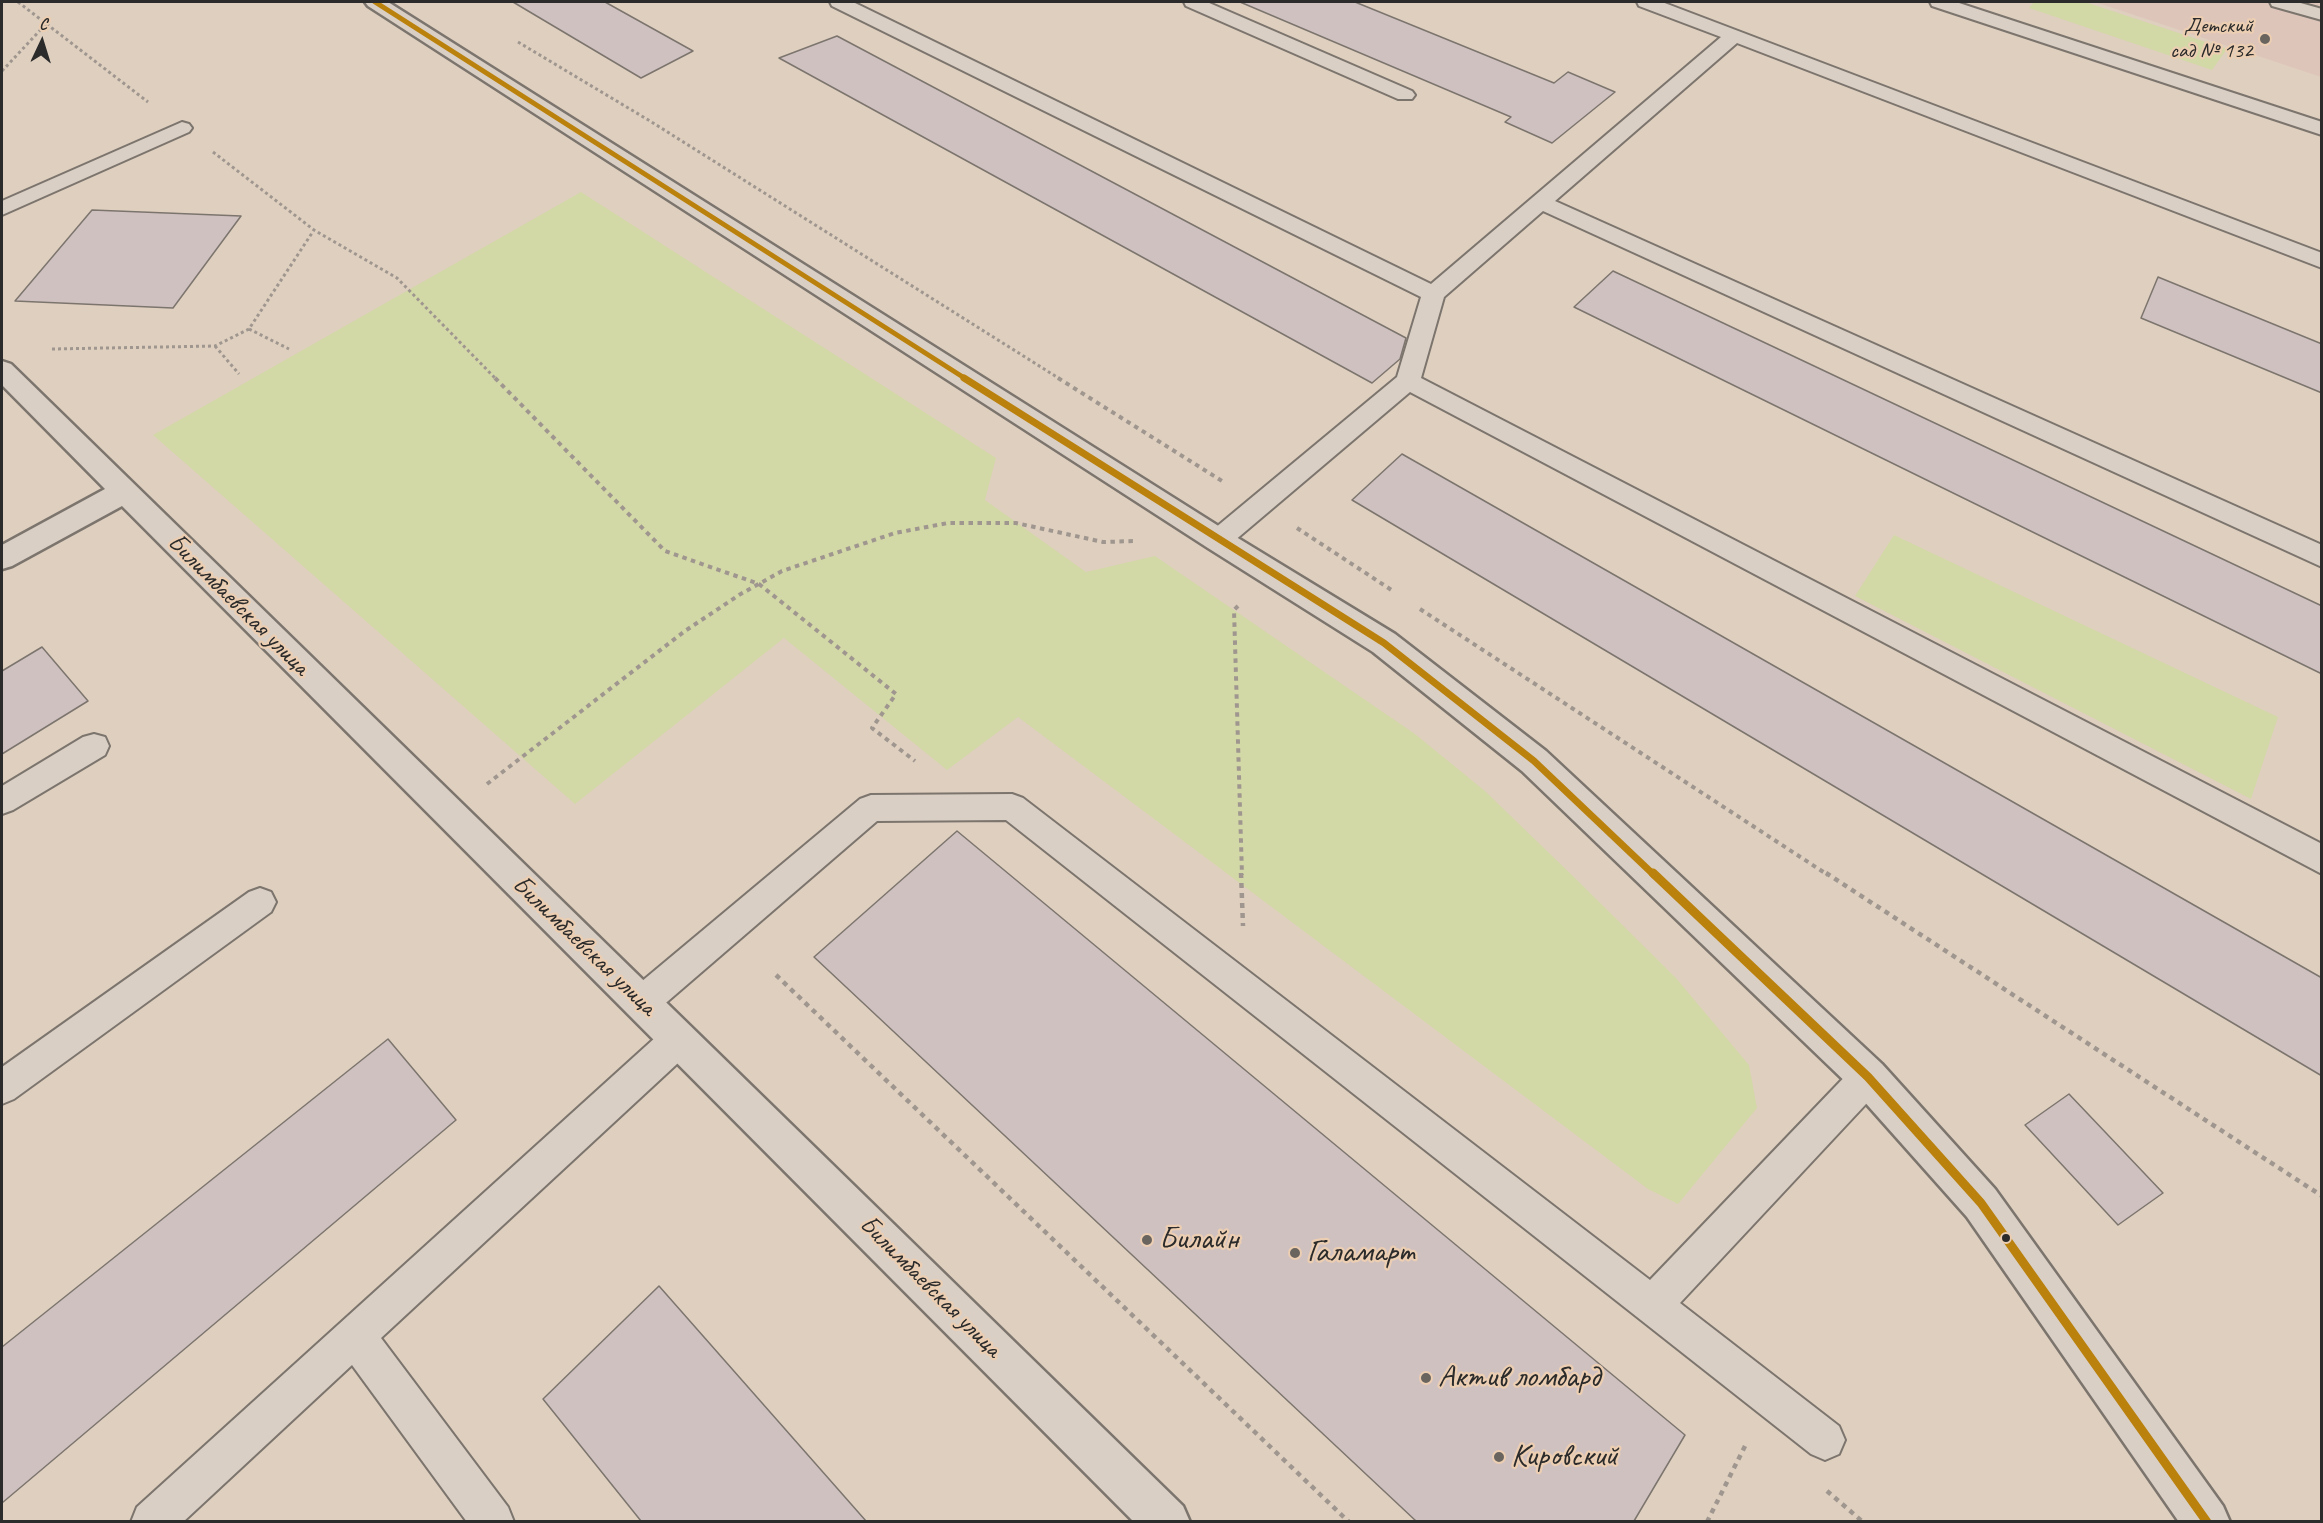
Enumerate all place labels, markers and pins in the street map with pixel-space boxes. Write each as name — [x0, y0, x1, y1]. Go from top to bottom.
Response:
place label: Детский сад № 132 — [2170, 13, 2253, 64]
marker: Детский сад № 132 — [2258, 32, 2272, 46]
place label: Билайн — [1159, 1221, 1239, 1259]
unlabelled marker — [2000, 1232, 2012, 1244]
marker: Билайн — [1140, 1233, 1154, 1247]
place label: Галамарт — [1307, 1234, 1414, 1272]
marker: Галамарт — [1288, 1246, 1302, 1260]
place label: Актив ломбард — [1438, 1359, 1600, 1397]
marker: Актив ломбард — [1419, 1371, 1433, 1385]
place label: Кировский — [1511, 1438, 1618, 1476]
marker: Кировский — [1492, 1450, 1506, 1464]

